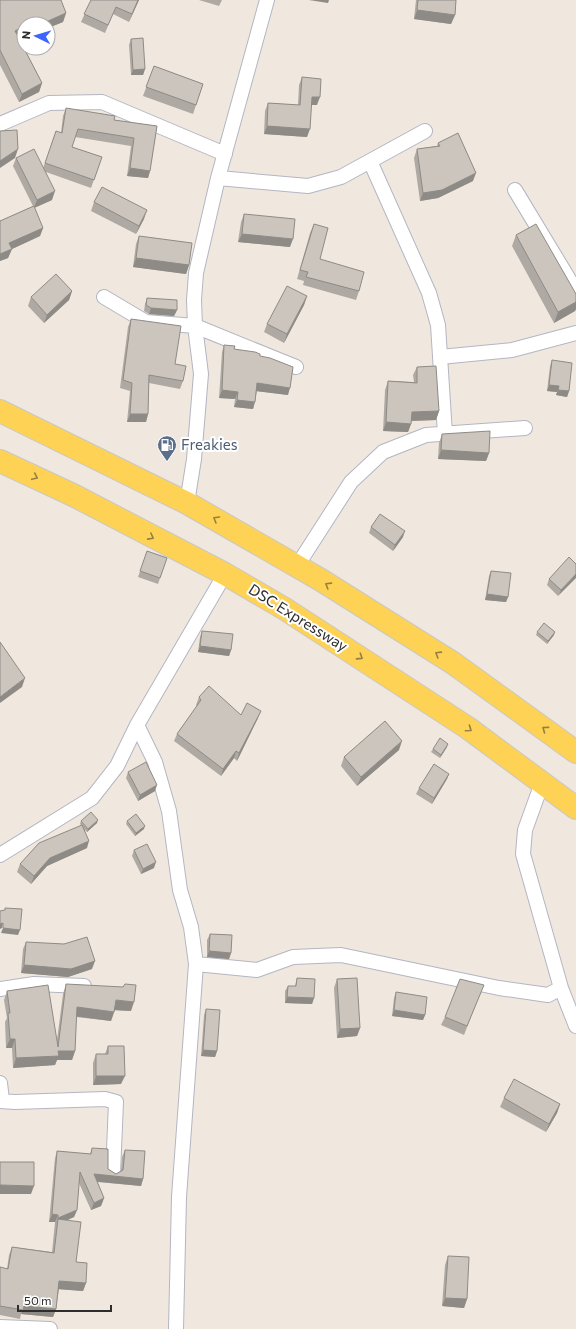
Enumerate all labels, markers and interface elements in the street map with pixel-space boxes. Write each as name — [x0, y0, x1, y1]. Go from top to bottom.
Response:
north arrow — [16, 16, 56, 56]
text: N — [19, 30, 32, 40]
fuel station icon: Freakies — [156, 434, 178, 462]
place label: Freakies — [181, 435, 238, 453]
one-way arrow — [31, 473, 38, 481]
one-way arrow — [213, 517, 220, 524]
one-way arrow — [147, 532, 154, 539]
street label: DSC Expressway — [246, 580, 351, 655]
one-way arrow — [325, 582, 332, 589]
one-way arrow — [435, 651, 442, 658]
one-way arrow — [356, 652, 363, 659]
one-way arrow — [465, 724, 472, 732]
one-way arrow — [542, 726, 549, 733]
scale bar — [18, 1287, 111, 1313]
text: 50 m — [24, 1293, 52, 1307]

